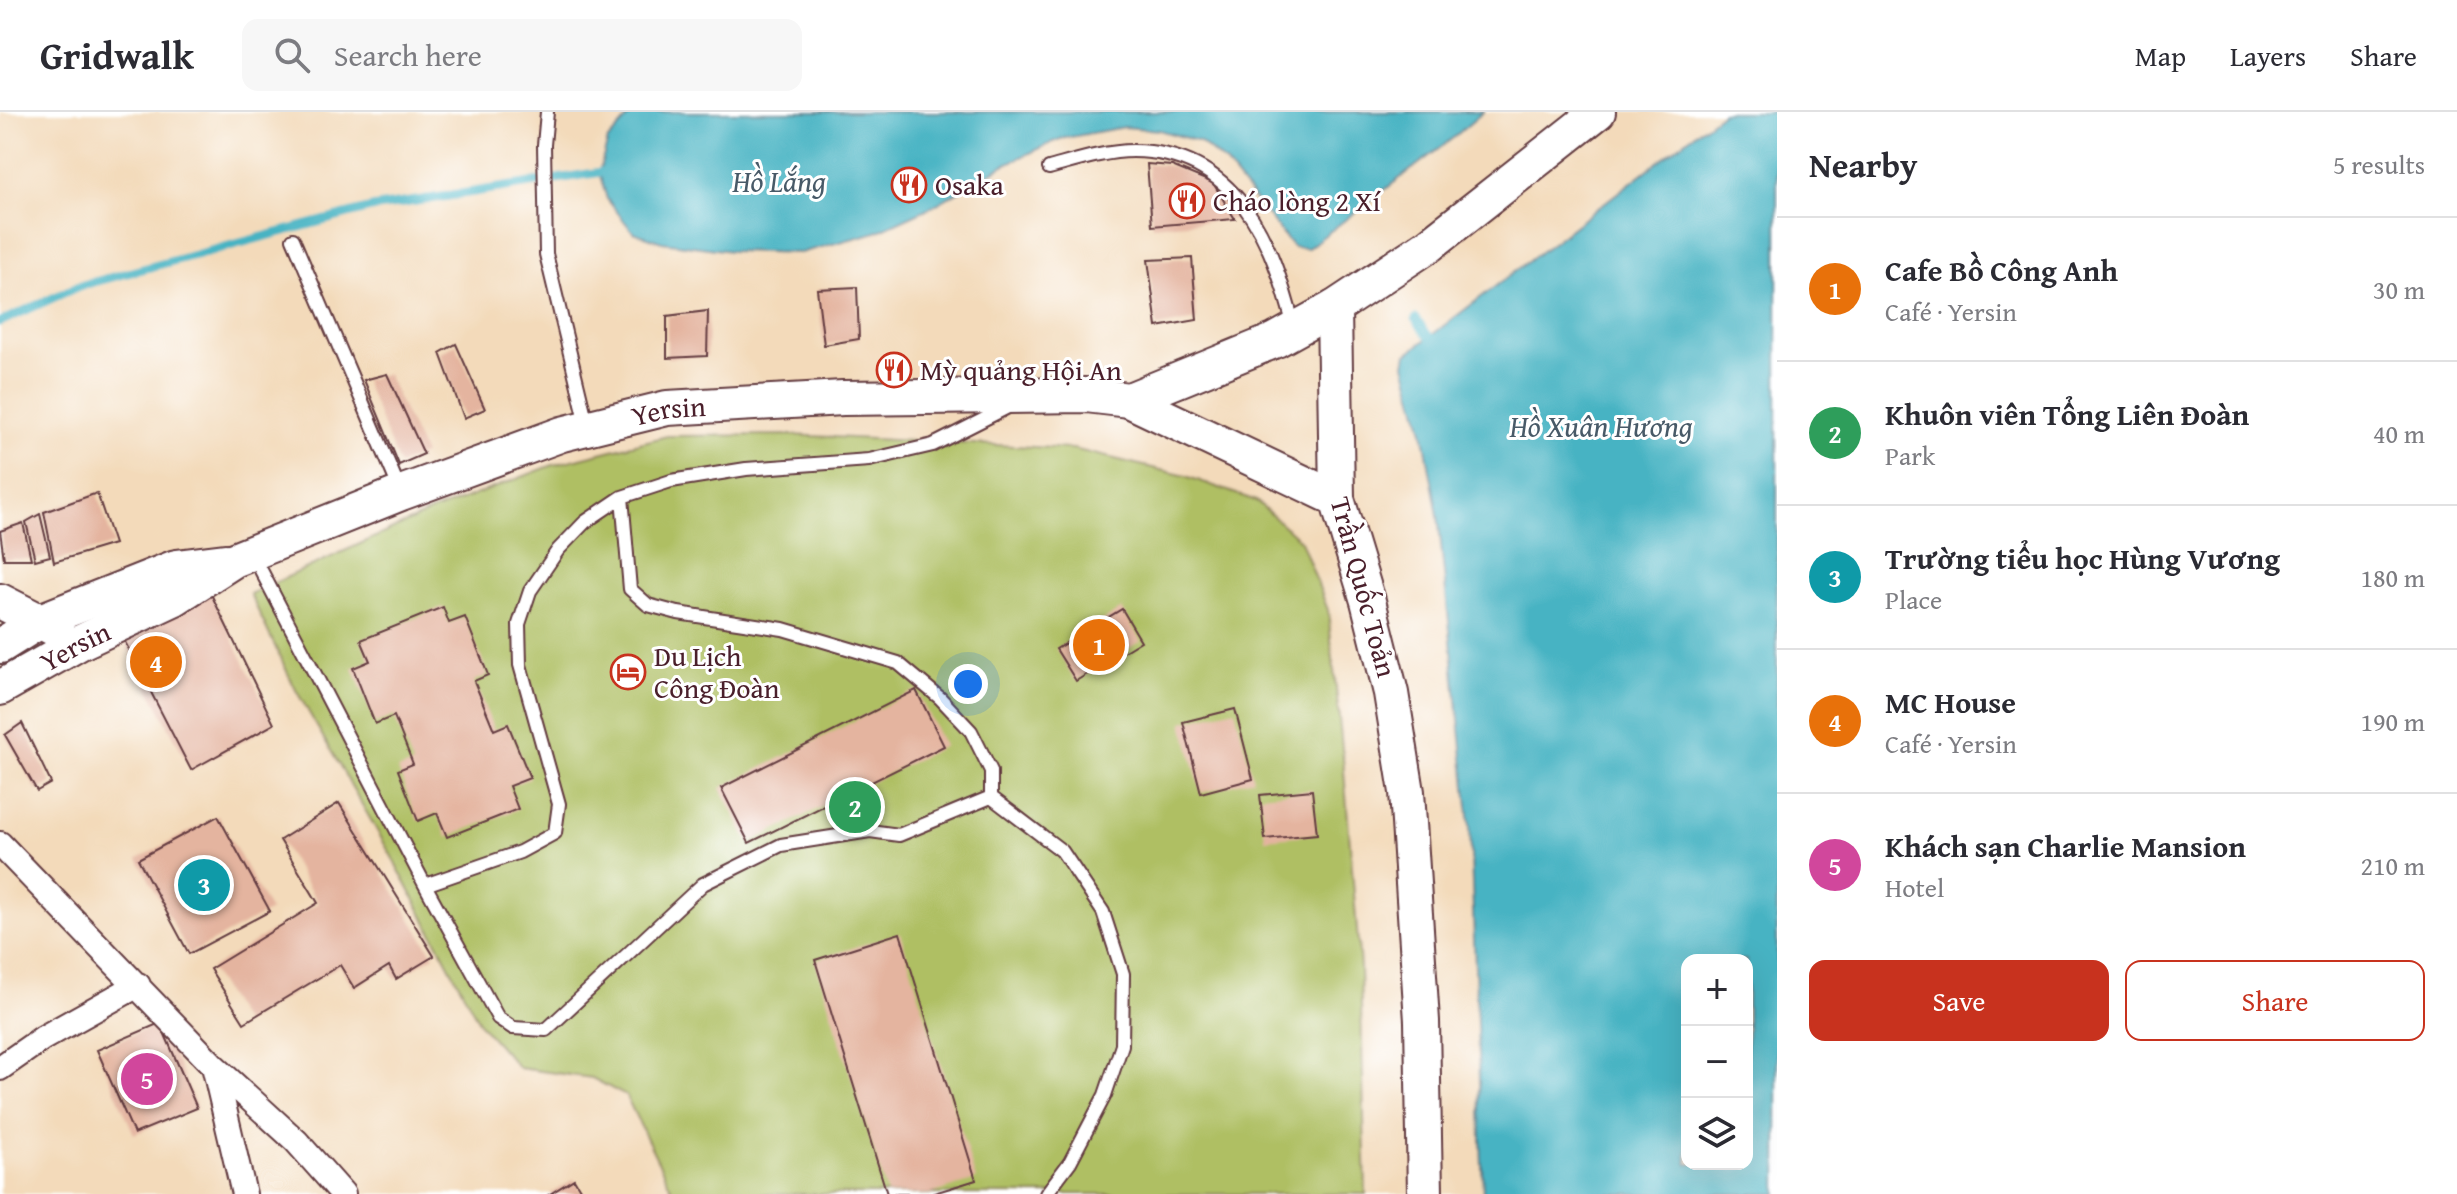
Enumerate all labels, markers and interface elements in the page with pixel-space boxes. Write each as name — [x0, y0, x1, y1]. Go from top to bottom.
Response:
search box — [242, 19, 802, 91]
text: Gridwalk — [40, 27, 194, 83]
icon: search — [270, 33, 314, 77]
text: Search here — [334, 33, 482, 77]
text: Map — [2135, 35, 2186, 76]
text: Layers — [2230, 35, 2306, 76]
text: Share — [2350, 35, 2417, 76]
text: Nearby — [1809, 140, 1918, 189]
text: 5 results — [2333, 145, 2425, 184]
water label: Hồ Lắng — [731, 159, 826, 203]
place label: Osaka — [935, 164, 1005, 205]
restaurant icon: Osaka — [890, 166, 928, 204]
place label: Cháo lòng 2 Xí — [1213, 180, 1382, 221]
restaurant icon: Cháo lòng 2 Xí — [1168, 182, 1206, 220]
text: Cafe Bồ Công Anh — [1885, 248, 2118, 292]
text: 1 — [1828, 270, 1842, 309]
text: 30 m — [2373, 270, 2425, 309]
text: Café · Yersin — [1885, 292, 2017, 331]
place label: Mỳ quảng Hội An — [920, 349, 1122, 390]
restaurant icon: Mỳ quảng Hội An — [875, 351, 913, 389]
street label: Yersin — [627, 385, 707, 436]
text: Khuôn viên Tổng Liên Đoàn — [1885, 392, 2249, 436]
water label: Hồ Xuân Hương — [1508, 404, 1693, 448]
text: 2 — [1828, 414, 1842, 453]
text: 40 m — [2373, 414, 2425, 453]
text: Park — [1885, 436, 1935, 475]
street label: Trần Quốc Toản — [1321, 492, 1408, 682]
text: Trường tiểu học Hùng Vương — [1885, 536, 2280, 580]
text: 3 — [1828, 558, 1842, 597]
text: 180 m — [2360, 558, 2425, 597]
text: Place — [1885, 580, 1942, 619]
street label: Yersin — [32, 610, 117, 681]
pin: 1 — [1073, 615, 1125, 675]
pin: 4 — [130, 632, 182, 692]
place label: Du Lịch Công Đoàn — [654, 635, 780, 708]
hotel icon: Du Lịch Công Đoàn — [609, 653, 647, 691]
your location — [948, 664, 988, 704]
text: MC House — [1885, 680, 2016, 724]
text: 4 — [1828, 702, 1842, 741]
text: 190 m — [2360, 702, 2425, 741]
text: Café · Yersin — [1885, 724, 2017, 763]
pin: 2 — [829, 777, 881, 837]
text: Khách sạn Charlie Mansion — [1885, 824, 2246, 868]
text: 5 — [1828, 846, 1842, 885]
text: 210 m — [2360, 846, 2425, 885]
pin: 3 — [178, 855, 230, 915]
text: Hotel — [1885, 868, 1944, 907]
map controls — [1681, 954, 1753, 1170]
button: + — [1681, 954, 1753, 1026]
button: Save — [1809, 960, 2109, 1041]
button: Share — [2125, 960, 2425, 1041]
button: − — [1681, 1026, 1753, 1098]
pin: 5 — [121, 1049, 173, 1109]
button: layers — [1681, 1098, 1753, 1170]

